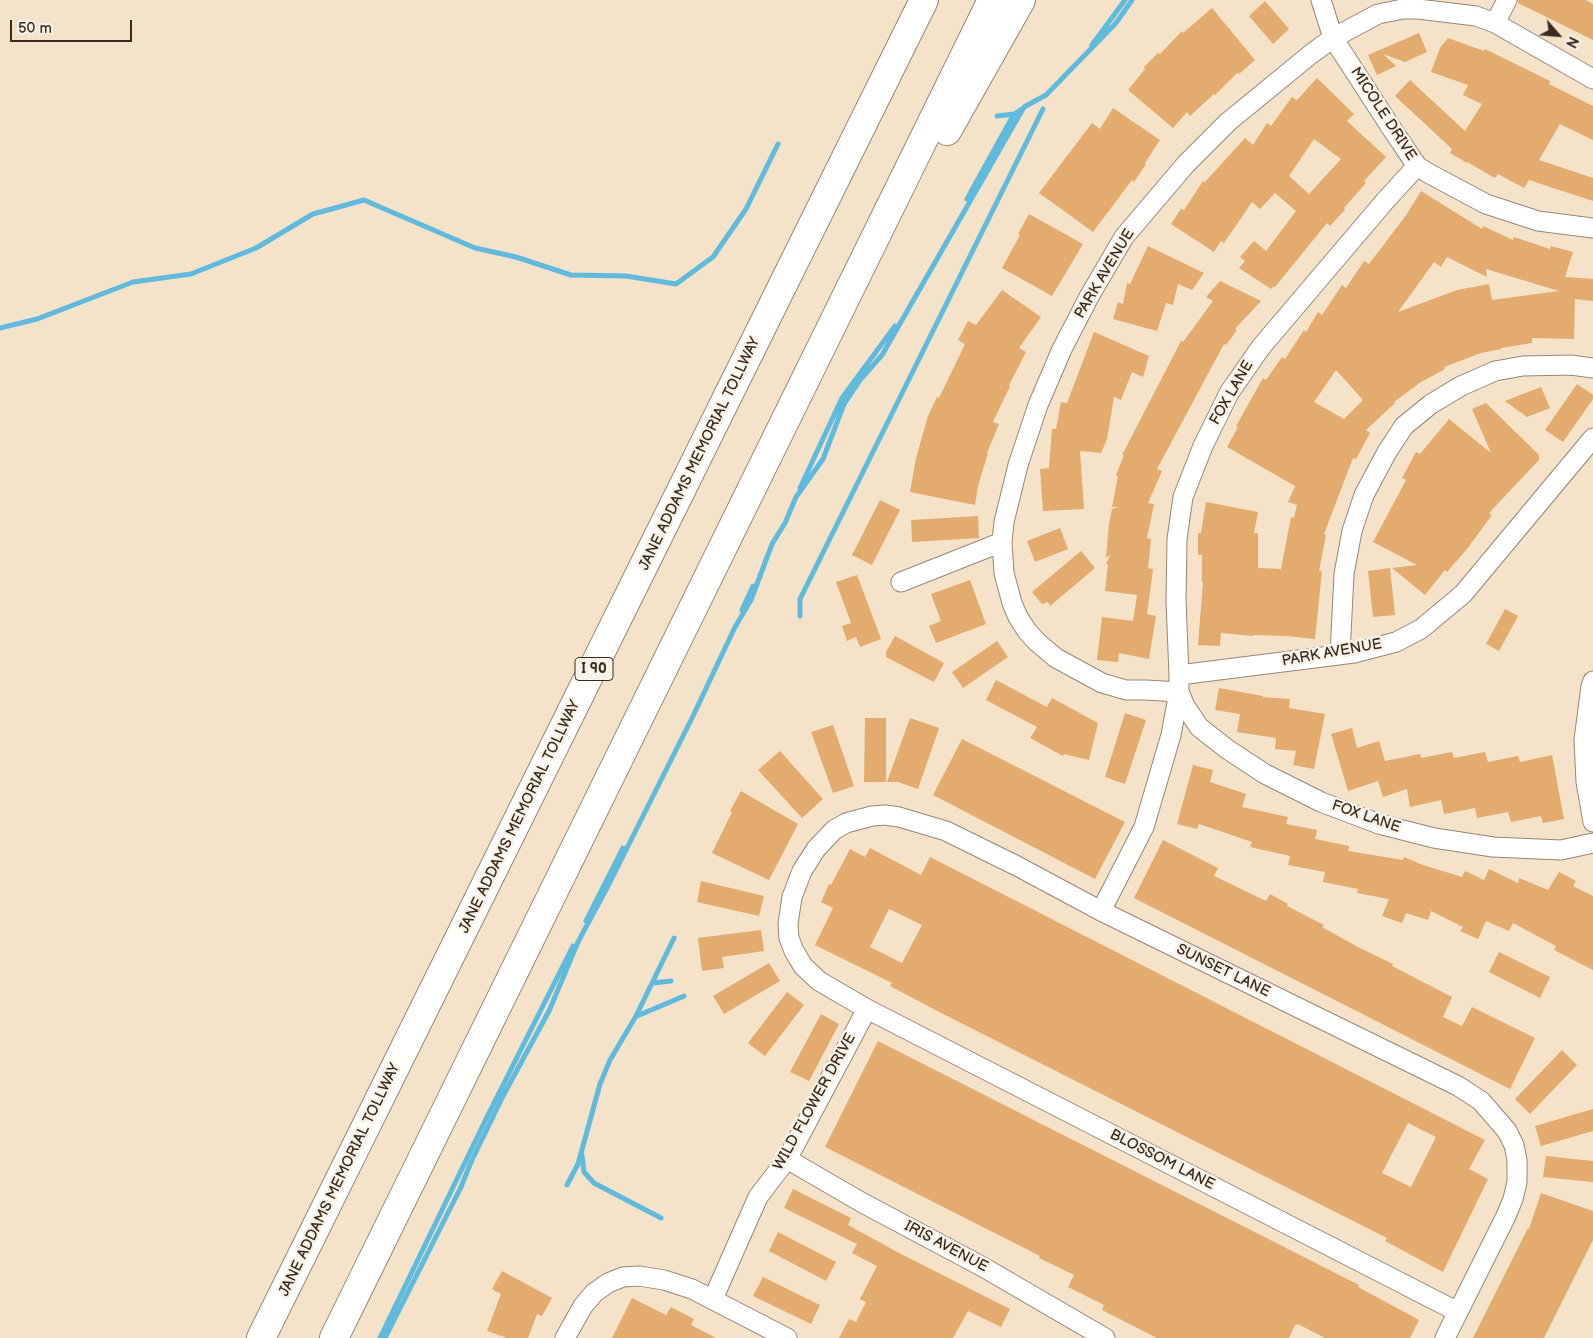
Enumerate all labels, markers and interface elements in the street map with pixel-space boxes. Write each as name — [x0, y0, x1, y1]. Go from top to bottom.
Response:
scale bar — [12, 10, 135, 42]
north arrow — [1533, 10, 1583, 60]
text: 50 m — [18, 19, 52, 38]
text: N — [1562, 33, 1582, 51]
street label: MICOLE DRIVE — [1346, 64, 1420, 164]
street label: PARK AVENUE — [1071, 226, 1139, 322]
street label: JANE ADDAMS MEMORIAL TOLLWAY — [636, 335, 764, 573]
street label: FOX LANE — [1206, 358, 1258, 428]
street label: PARK AVENUE — [1281, 635, 1383, 671]
road number: I 90 — [575, 658, 613, 681]
street label: JANE ADDAMS MEMORIAL TOLLWAY — [456, 698, 584, 936]
street label: FOX LANE — [1329, 797, 1403, 837]
street label: SUNSET LANE — [1173, 940, 1273, 1002]
street label: WILD FLOWER DRIVE — [770, 1030, 860, 1174]
street label: JANE ADDAMS MEMORIAL TOLLWAY — [276, 1061, 404, 1299]
street label: BLOSSOM LANE — [1107, 1126, 1217, 1194]
street label: IRIS AVENUE — [901, 1217, 991, 1277]

